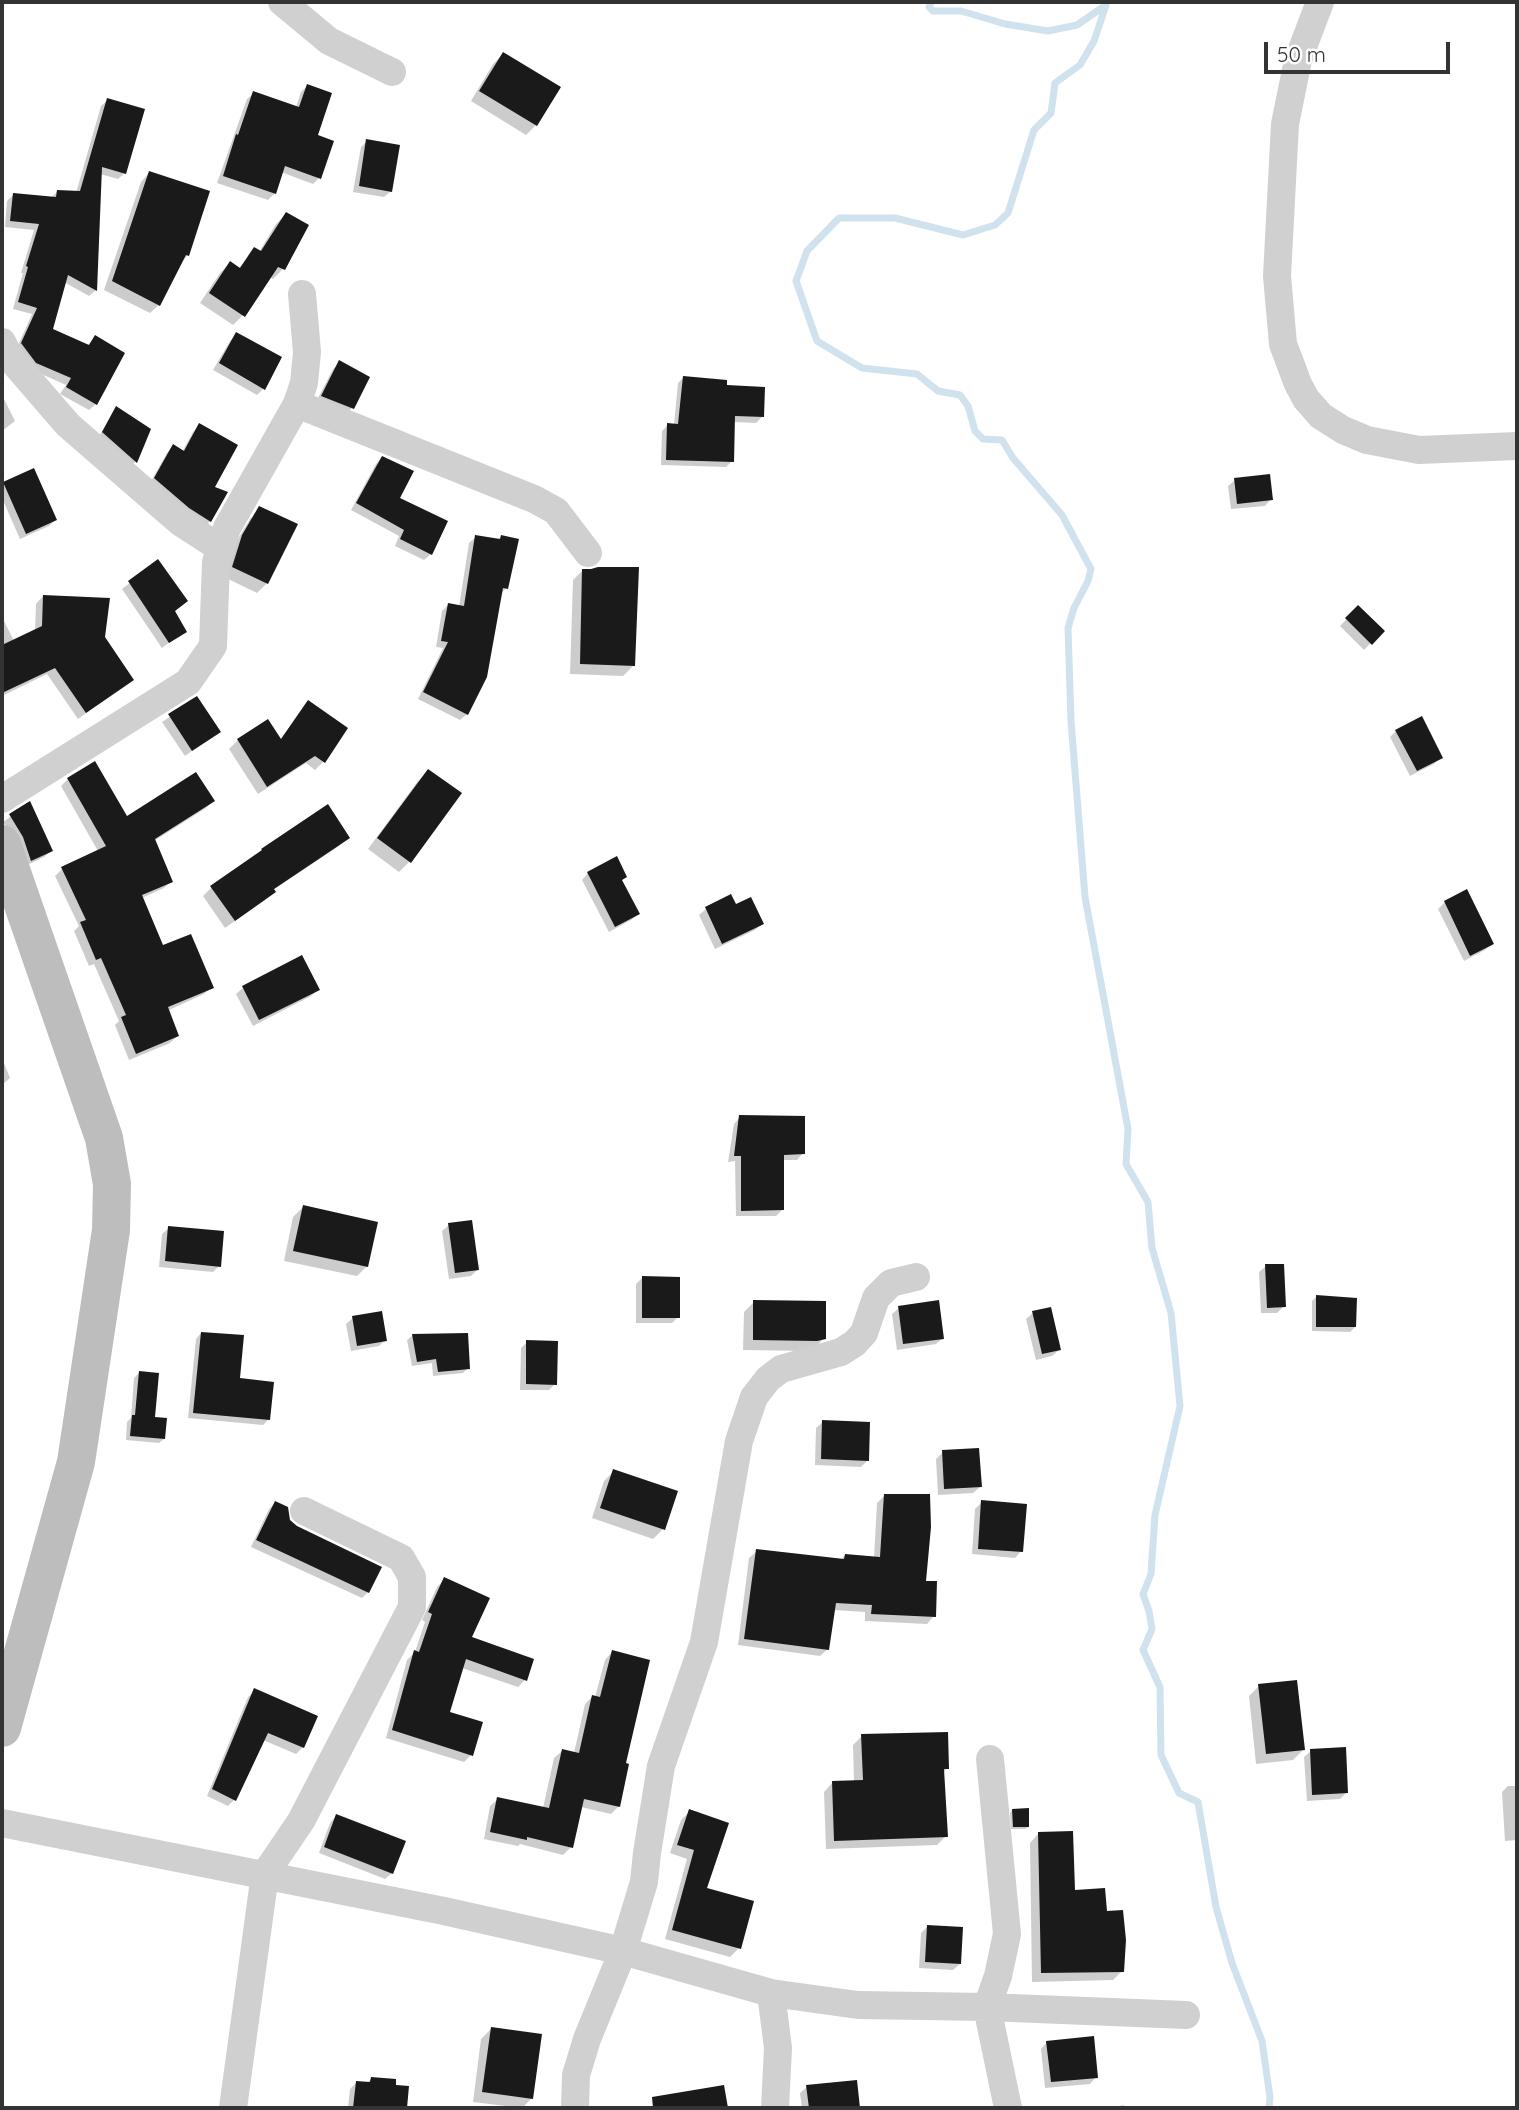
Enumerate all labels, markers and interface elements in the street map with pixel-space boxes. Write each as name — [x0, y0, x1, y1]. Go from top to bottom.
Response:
scale bar — [1267, 28, 1452, 72]
text: 50 m — [1277, 41, 1326, 67]

